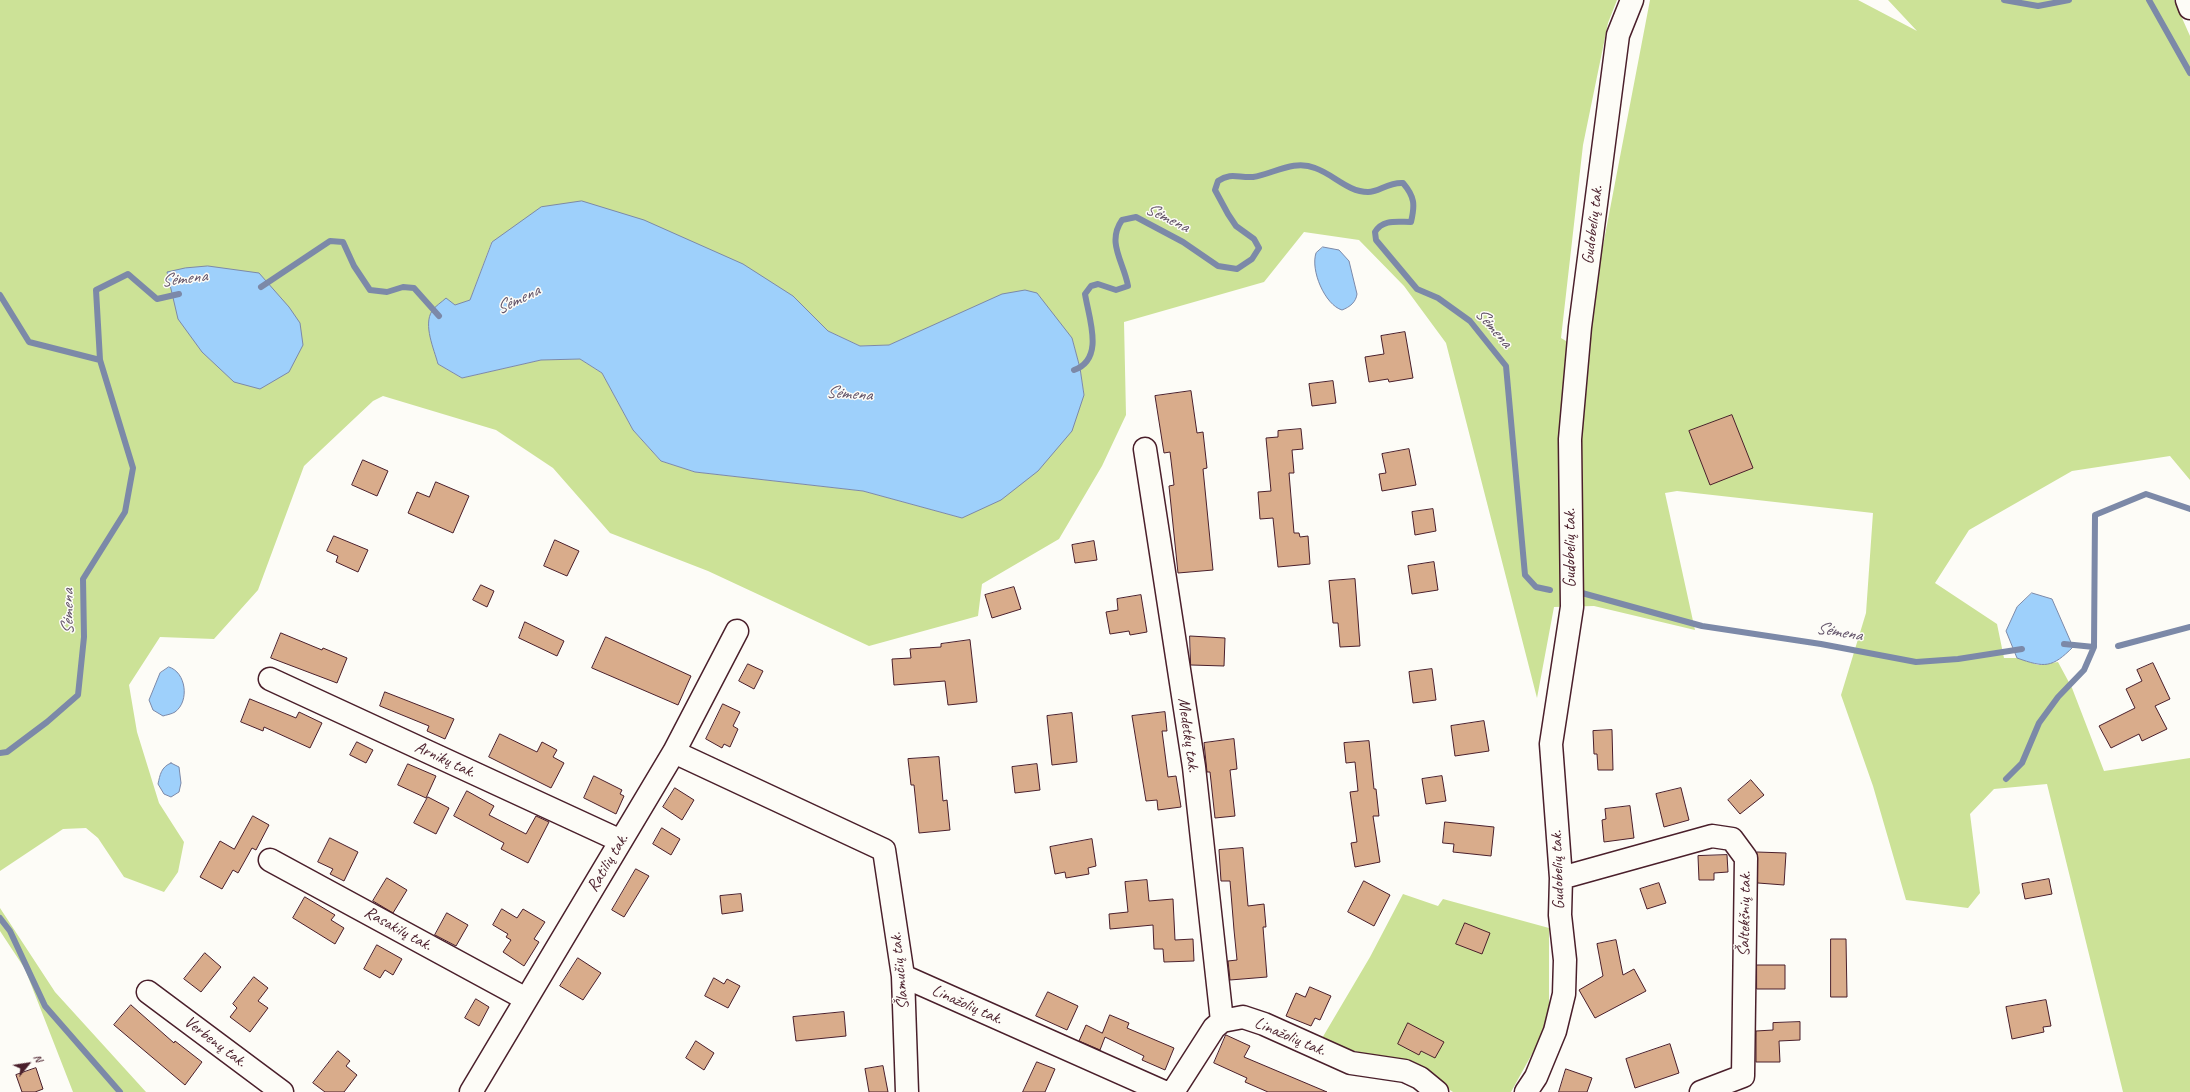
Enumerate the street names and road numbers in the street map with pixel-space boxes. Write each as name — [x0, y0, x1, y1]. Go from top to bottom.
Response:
street label: Gudobelių tak. — [1578, 184, 1608, 266]
street label: Gudobelių tak. — [1561, 508, 1581, 588]
street label: Medetkų tak. — [1173, 697, 1203, 773]
street label: Arnikų tak. — [411, 737, 479, 783]
street label: Ratilių tak. — [583, 830, 633, 896]
street label: Gudobelių tak. — [1546, 830, 1570, 910]
street label: Šaltekšnių tak. — [1734, 871, 1756, 957]
street label: Rasakilų tak. — [361, 902, 435, 956]
street label: Šlamučių tak. — [886, 931, 914, 1011]
street label: Linažolių tak. — [928, 980, 1006, 1030]
street label: Verbenų tak. — [180, 1012, 250, 1072]
street label: Linažolių tak. — [1251, 1013, 1329, 1061]

